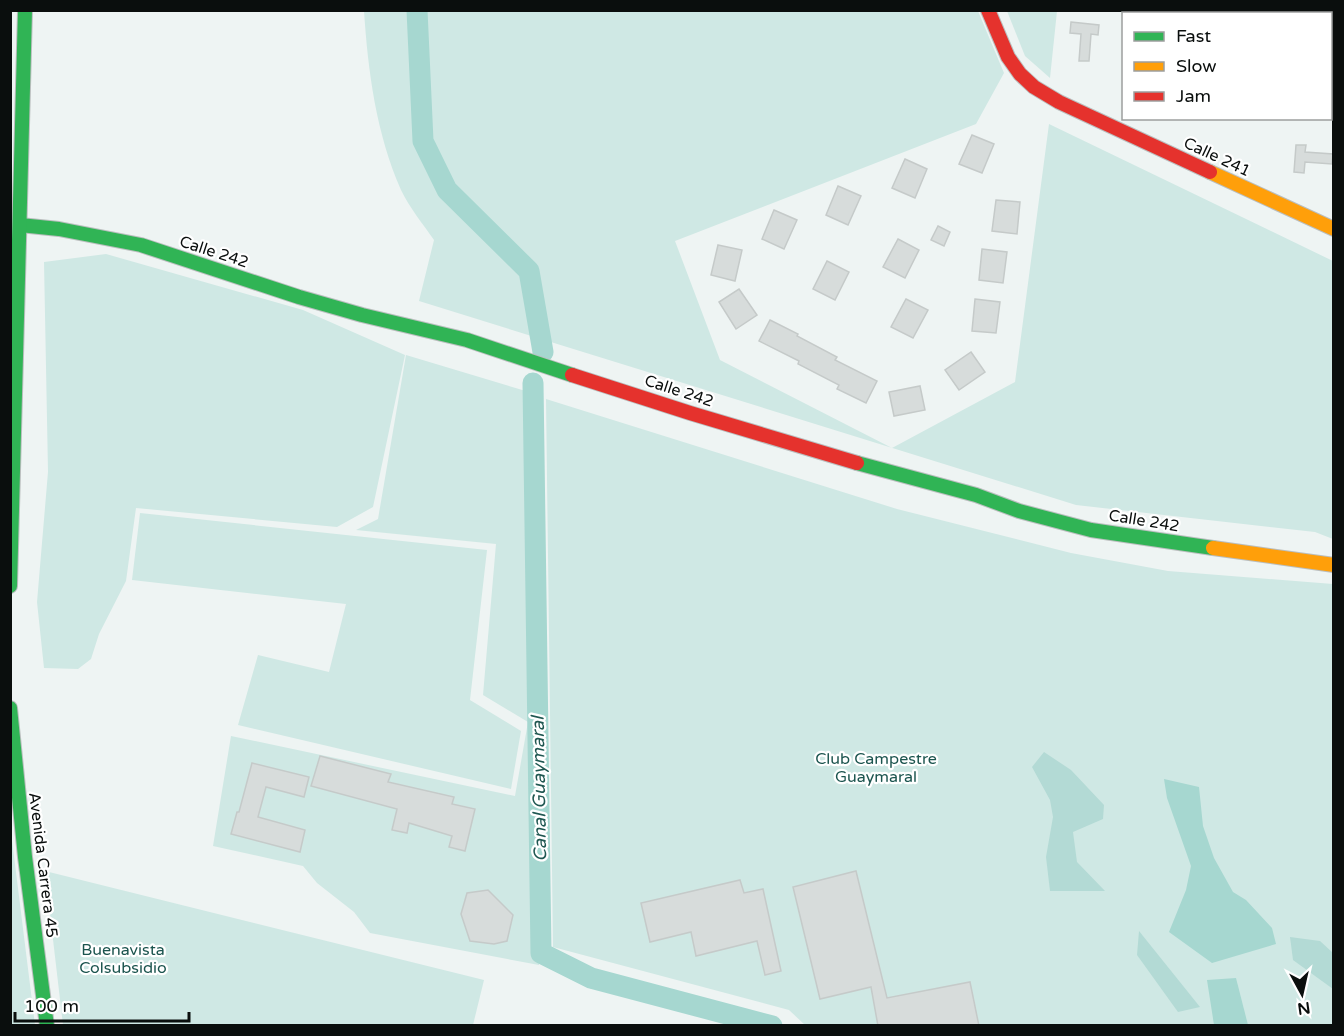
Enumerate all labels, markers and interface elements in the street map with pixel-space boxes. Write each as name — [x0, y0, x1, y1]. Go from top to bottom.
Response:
legend — [1122, 12, 1332, 120]
text: Fast — [1176, 25, 1211, 47]
text: Slow — [1176, 55, 1217, 77]
text: Jam — [1176, 85, 1211, 107]
street label: Calle 241 — [1180, 133, 1254, 181]
street label: Calle 242 — [177, 231, 251, 273]
street label: Calle 242 — [642, 370, 716, 412]
street label: Calle 242 — [1107, 506, 1181, 536]
water label: Canal Guaymaral — [527, 714, 551, 862]
park label: Club Campestre Guaymaral — [815, 749, 937, 787]
street label: Avenida Carrera 45 — [24, 791, 62, 939]
park label: Buenavista Colsubsidio — [79, 940, 167, 978]
north arrow — [1272, 964, 1332, 1024]
scale bar — [15, 985, 189, 1023]
text: 100 m — [24, 995, 79, 1017]
text: N — [1296, 997, 1312, 1019]

